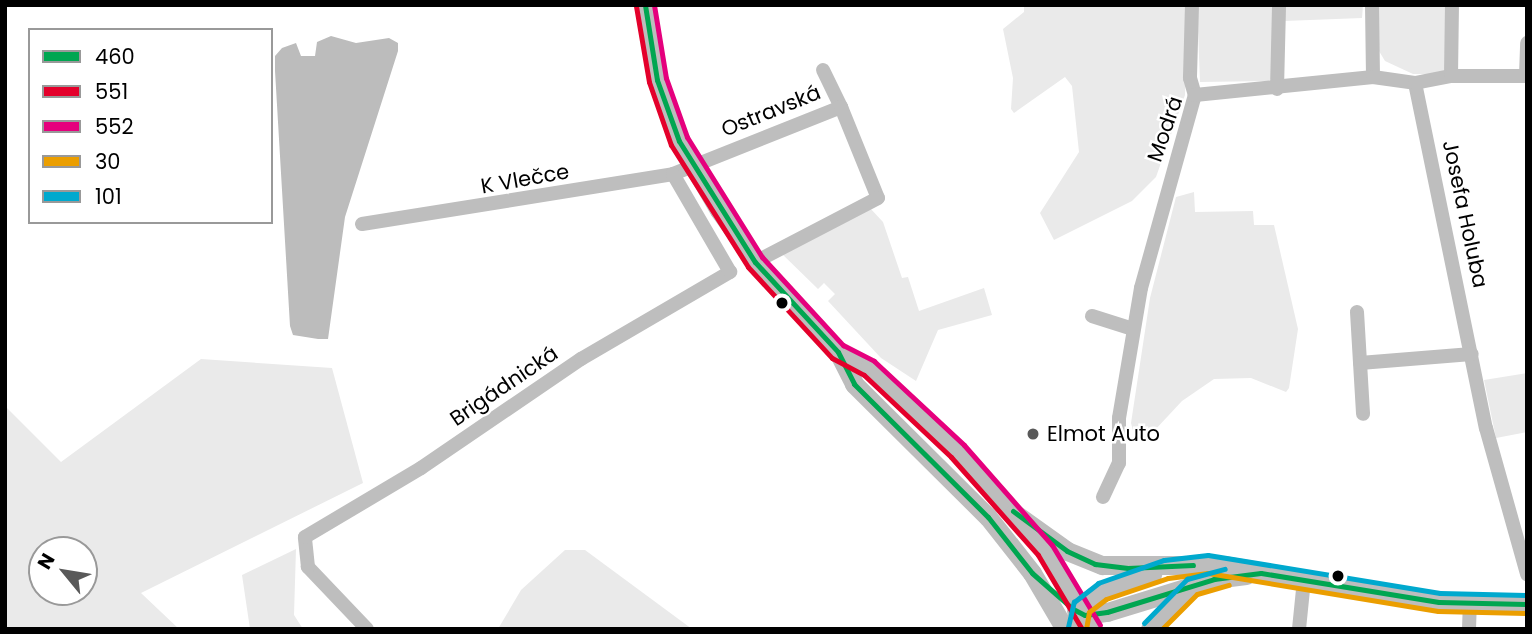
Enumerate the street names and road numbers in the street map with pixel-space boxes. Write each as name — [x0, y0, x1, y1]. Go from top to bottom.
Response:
street label: Ostravská — [718, 80, 824, 142]
street label: Modrá — [1142, 93, 1188, 165]
street label: Josefa Holuba — [1437, 138, 1493, 290]
street label: K Vlečce — [479, 159, 571, 199]
street label: Brigádnická — [445, 341, 563, 431]

